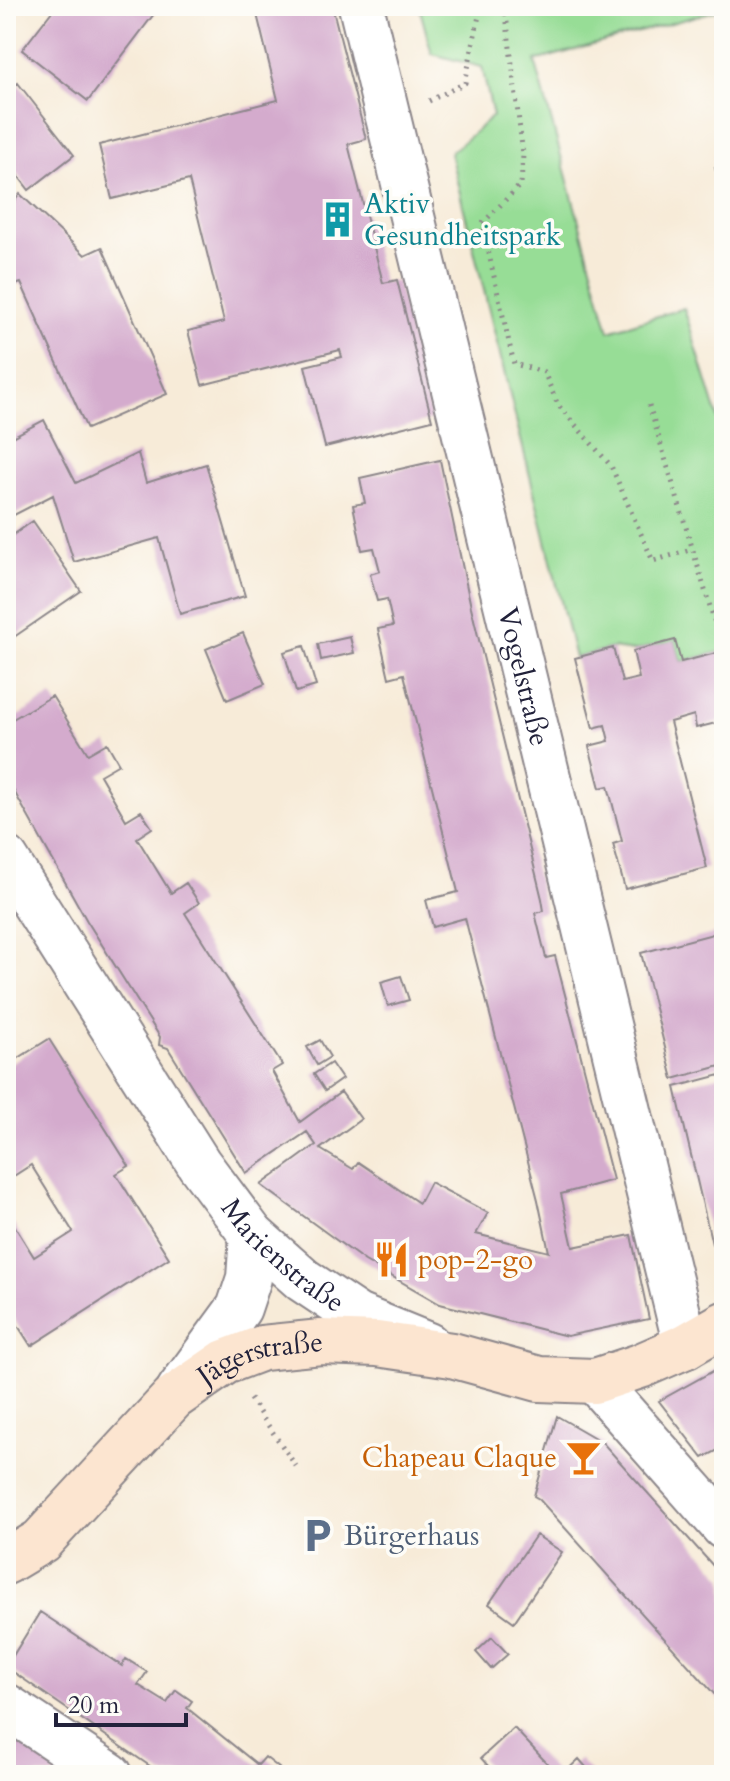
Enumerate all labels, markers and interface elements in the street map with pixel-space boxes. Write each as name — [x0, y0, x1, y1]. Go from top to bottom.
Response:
place label: Aktiv Gesundheitspark — [364, 185, 561, 255]
building icon: Aktiv Gesundheitspark — [319, 201, 357, 239]
street label: Vogelstraße — [489, 603, 559, 750]
street label: Marienstraße — [212, 1191, 352, 1321]
restaurant icon: pop-2-go — [373, 1241, 411, 1279]
place label: pop-2-go — [418, 1241, 533, 1279]
street label: Jägerstraße — [186, 1323, 325, 1397]
place label: Chapeau Claque — [362, 1439, 557, 1477]
bar icon: Chapeau Claque — [564, 1439, 602, 1477]
parking icon: Bürgerhaus — [299, 1517, 337, 1555]
place label: Bürgerhaus — [344, 1517, 479, 1555]
scale bar — [56, 1677, 186, 1727]
text: 20 m — [68, 1689, 120, 1722]

